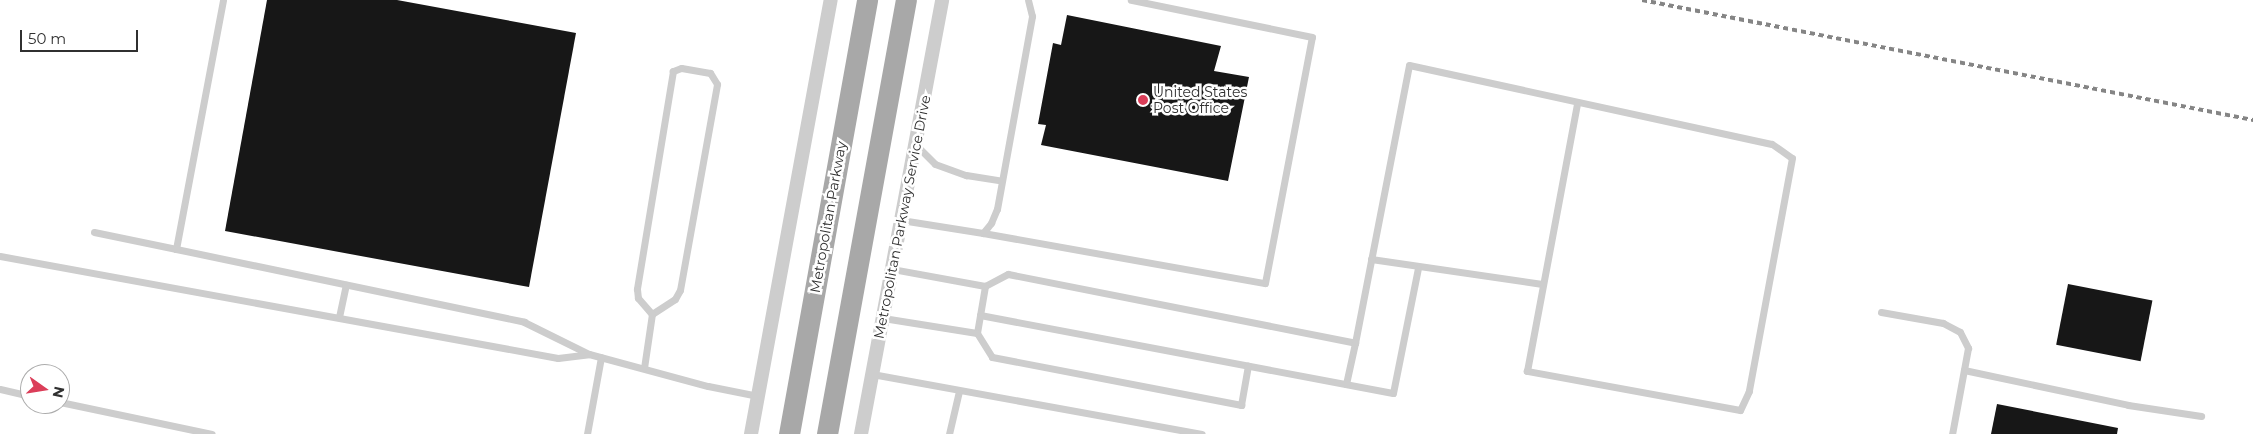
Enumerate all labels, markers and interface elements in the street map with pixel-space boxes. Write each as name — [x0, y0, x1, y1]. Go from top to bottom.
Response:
scale bar — [22, 20, 140, 52]
text: 50 m — [28, 29, 66, 48]
place label: United States Post Office — [1153, 84, 1247, 116]
street label: Metropolitan Parkway Service Drive — [870, 94, 934, 340]
marker: United States Post Office — [1137, 94, 1149, 106]
street label: Metropolitan Parkway — [806, 140, 850, 294]
north arrow — [20, 364, 70, 414]
text: N — [49, 385, 69, 400]

